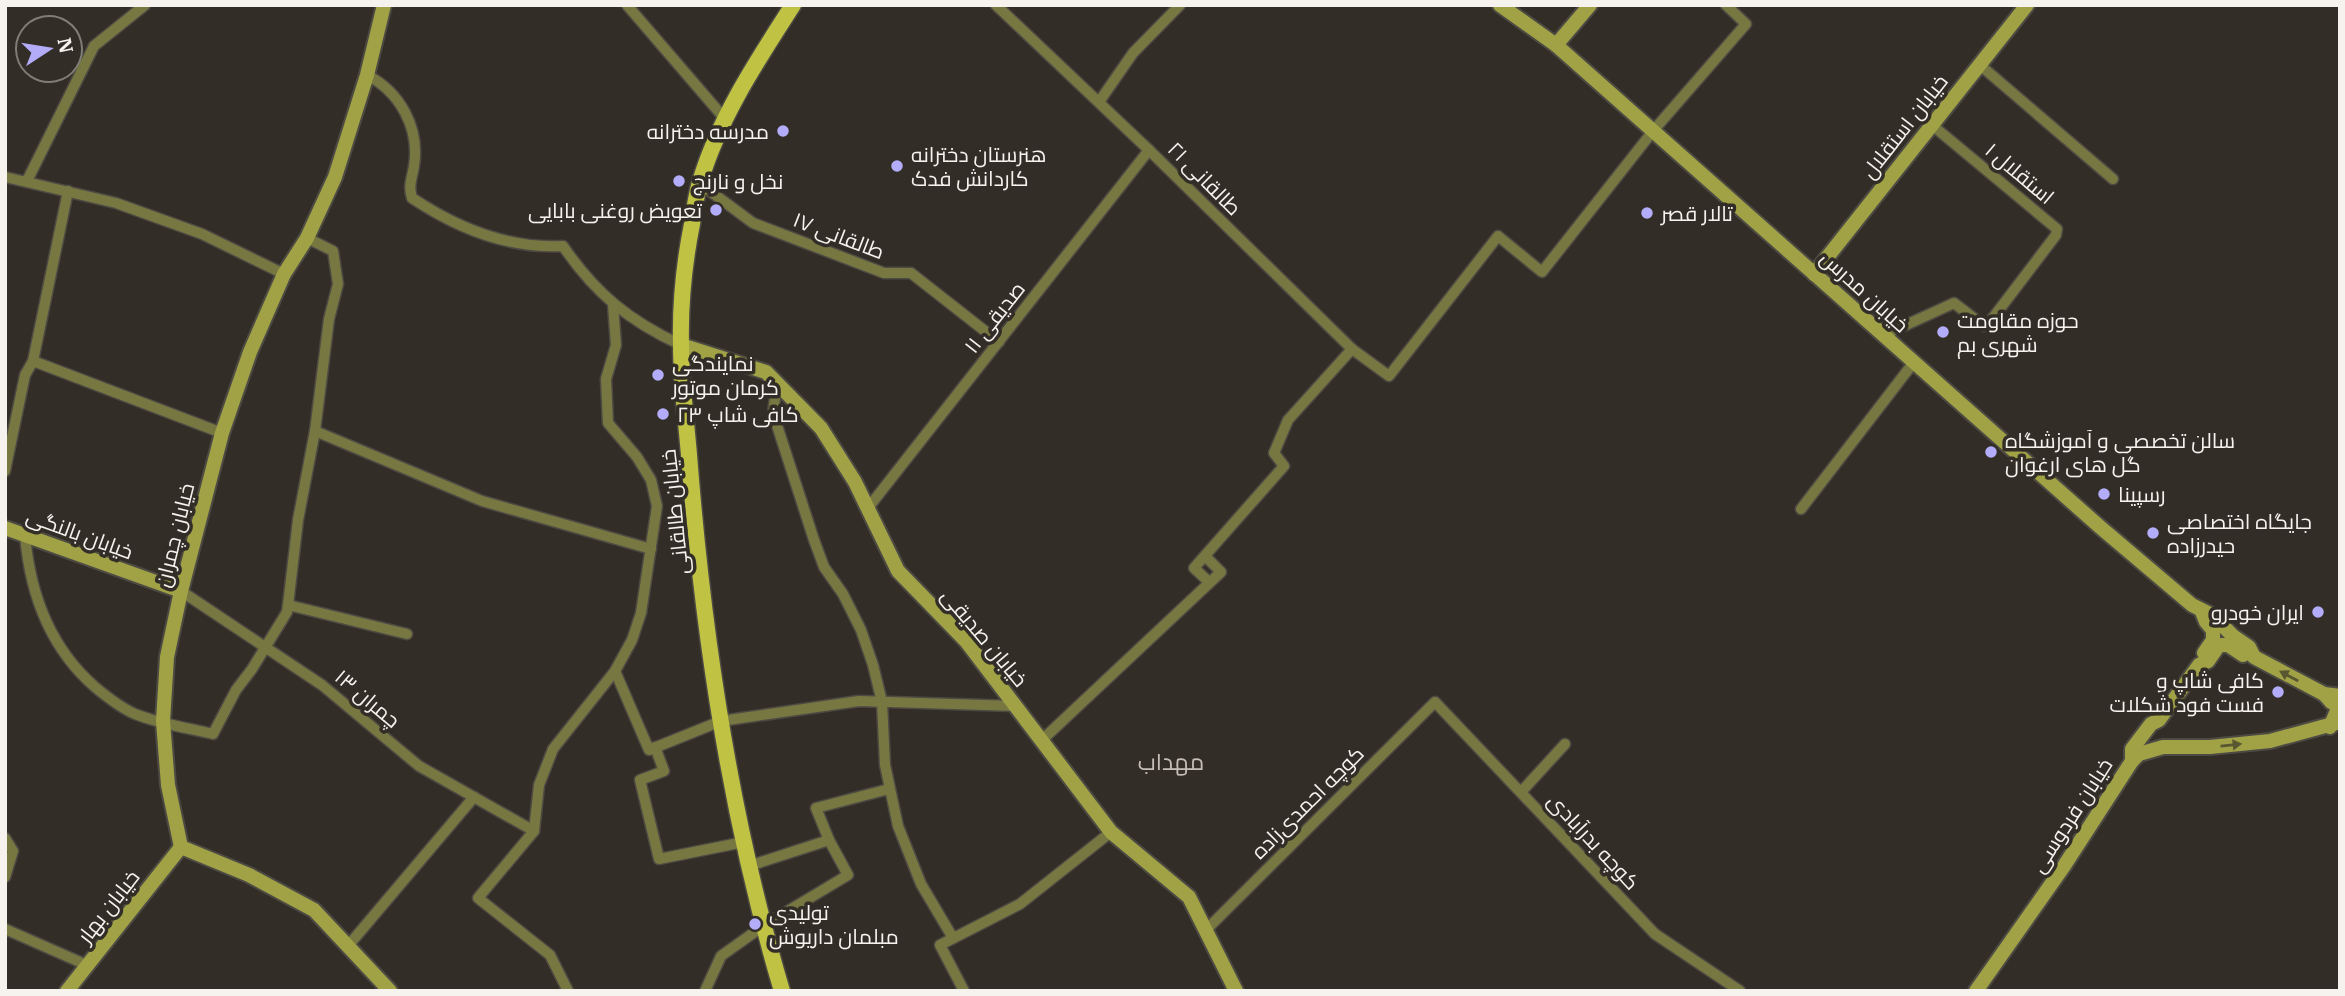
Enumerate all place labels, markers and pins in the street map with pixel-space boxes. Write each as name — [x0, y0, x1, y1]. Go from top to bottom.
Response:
place label: مدرسه دخترانه — [647, 117, 769, 145]
marker: مدرسه دخترانه — [775, 123, 791, 139]
place label: هنرستان دخترانه کاردانش فدک — [911, 140, 1046, 192]
marker: هنرستان دخترانه کاردانش فدک — [889, 158, 905, 174]
place label: نخل و نارنج — [693, 167, 783, 196]
marker: نخل و نارنج — [671, 173, 687, 189]
place label: تعویض روغنی بابایی — [528, 196, 702, 224]
place label: تالار قصر — [1660, 199, 1733, 227]
marker: تعویض روغنی بابایی — [708, 202, 724, 218]
marker: تالار قصر — [1639, 205, 1655, 221]
place label: حوزه مقاومت شهری بم — [1957, 306, 2079, 359]
marker: حوزه مقاومت شهری بم — [1935, 324, 1951, 340]
place label: نمایندگی کرمان موتور — [671, 349, 779, 401]
marker: نمایندگی کرمان موتور — [650, 367, 666, 383]
place label: کافی شاپ ۲۳ — [677, 400, 799, 429]
marker: کافی شاپ ۲۳ — [655, 406, 671, 422]
place label: سالن تخصصی و آموزشگاه گل های ارغوان — [2005, 426, 2235, 478]
marker: سالن تخصصی و آموزشگاه گل های ارغوان — [1983, 444, 1999, 460]
place label: رسپینا — [2118, 480, 2166, 508]
marker: رسپینا — [2096, 486, 2112, 502]
place label: جایگاه اختصاصی حیدرزاده — [2167, 507, 2312, 559]
marker: جایگاه اختصاصی حیدرزاده — [2145, 525, 2161, 541]
place label: ایران خودرو — [2211, 598, 2304, 626]
marker: ایران خودرو — [2310, 604, 2326, 620]
place label: کافی شاپ و فست فود شکلات — [2109, 666, 2264, 718]
marker: کافی شاپ و فست فود شکلات — [2270, 684, 2286, 700]
place label: تولیدی مبلمان داریوش — [769, 898, 899, 950]
marker: تولیدی مبلمان داریوش — [747, 916, 763, 932]

